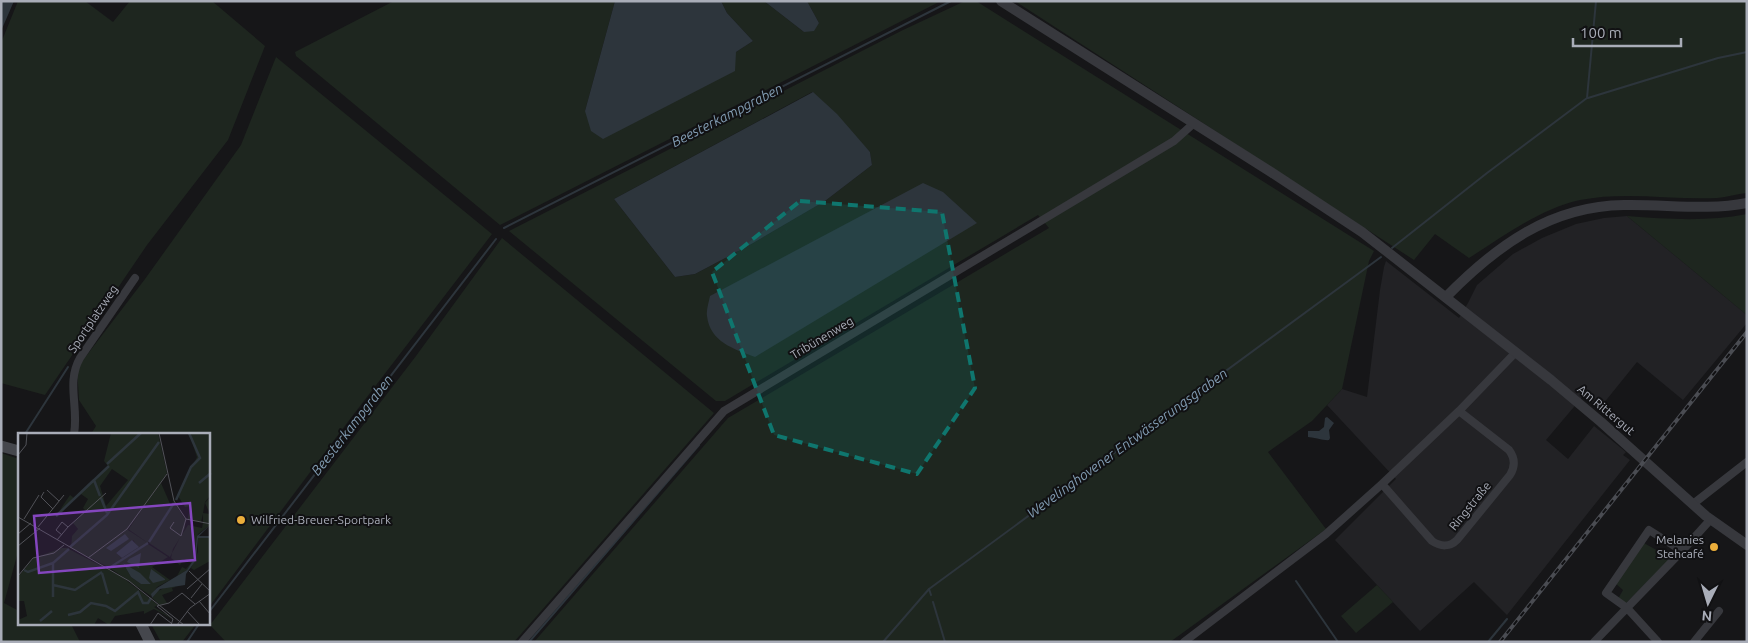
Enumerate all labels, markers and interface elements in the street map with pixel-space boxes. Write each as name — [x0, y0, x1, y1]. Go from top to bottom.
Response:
scale bar — [1573, 15, 1680, 47]
text: 100 m — [1580, 24, 1622, 41]
water label: Beesterkampgraben — [669, 80, 785, 150]
street label: Sportplatzweg — [65, 282, 120, 355]
street label: Tribünenweg — [788, 314, 855, 361]
water label: Wevelinghovener Entwässerungsgraben — [1024, 365, 1230, 521]
water label: Beesterkampgraben — [308, 372, 396, 478]
street label: Am Rittergut — [1575, 382, 1638, 437]
inset map — [18, 433, 210, 626]
street label: Ringstraße — [1446, 479, 1493, 533]
place label: Wilfried-Breuer-Sportpark — [251, 513, 391, 526]
marker: Wilfried-Breuer-Sportpark — [235, 514, 247, 526]
place label: Melanies Stehcafé — [1656, 533, 1704, 560]
marker: Melanies Stehcafé — [1708, 541, 1720, 553]
north arrow — [1683, 578, 1733, 628]
text: N — [1701, 608, 1713, 624]

